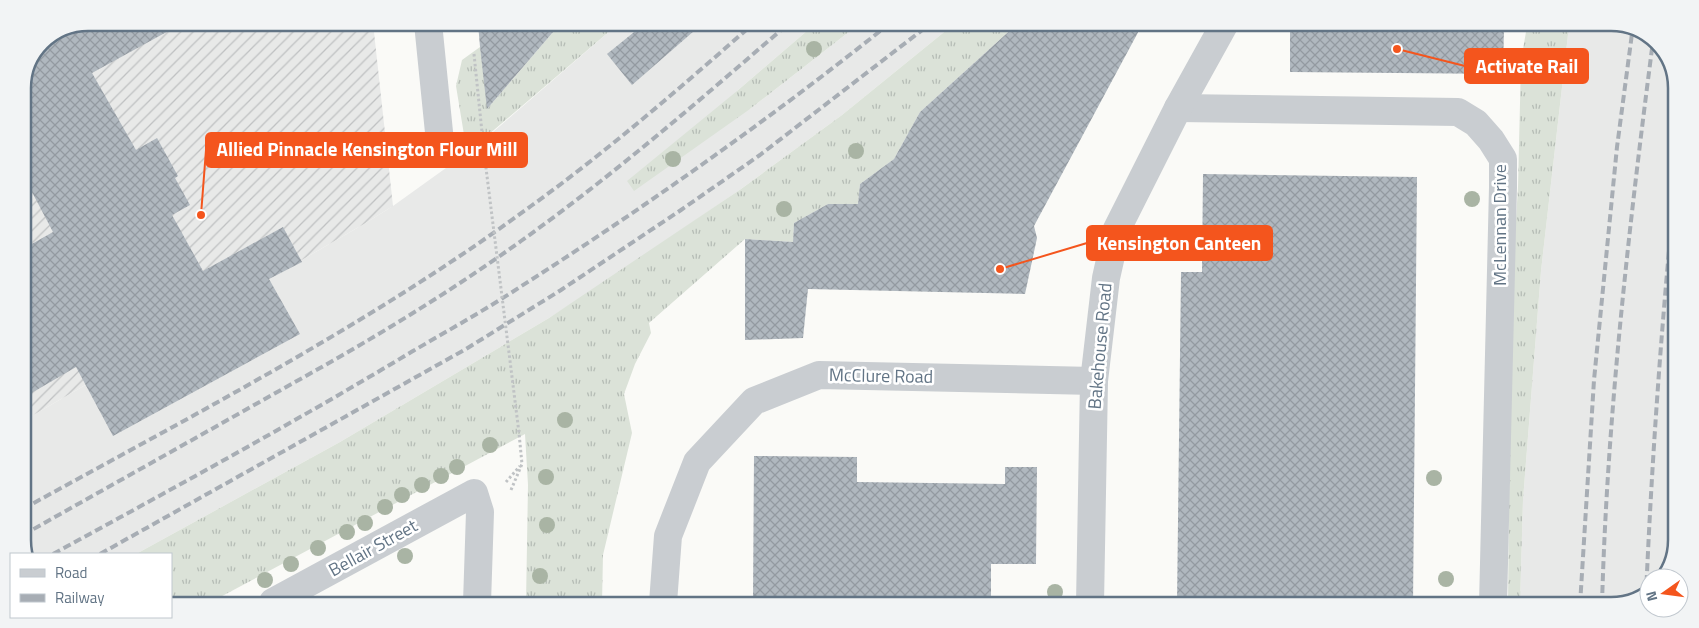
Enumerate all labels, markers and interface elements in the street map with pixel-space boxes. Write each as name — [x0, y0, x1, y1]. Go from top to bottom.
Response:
callout: Activate Rail — [1465, 49, 1588, 83]
text: Activate Rail — [1476, 51, 1578, 80]
callout: Allied Pinnacle Kensington Flour Mill — [206, 133, 527, 167]
text: Allied Pinnacle Kensington Flour Mill — [216, 134, 518, 163]
street label: McLennan Drive — [1486, 164, 1513, 286]
callout: Kensington Canteen — [1087, 226, 1272, 260]
text: Kensington Canteen — [1097, 228, 1261, 257]
street label: Bakehouse Road — [1081, 282, 1118, 410]
street label: McClure Road — [829, 361, 933, 390]
street label: Bellair Street — [323, 512, 423, 583]
legend — [10, 553, 172, 618]
text: Road — [55, 561, 87, 584]
north arrow — [1639, 568, 1689, 618]
text: Railway — [55, 586, 105, 609]
text: N — [1640, 589, 1662, 604]

